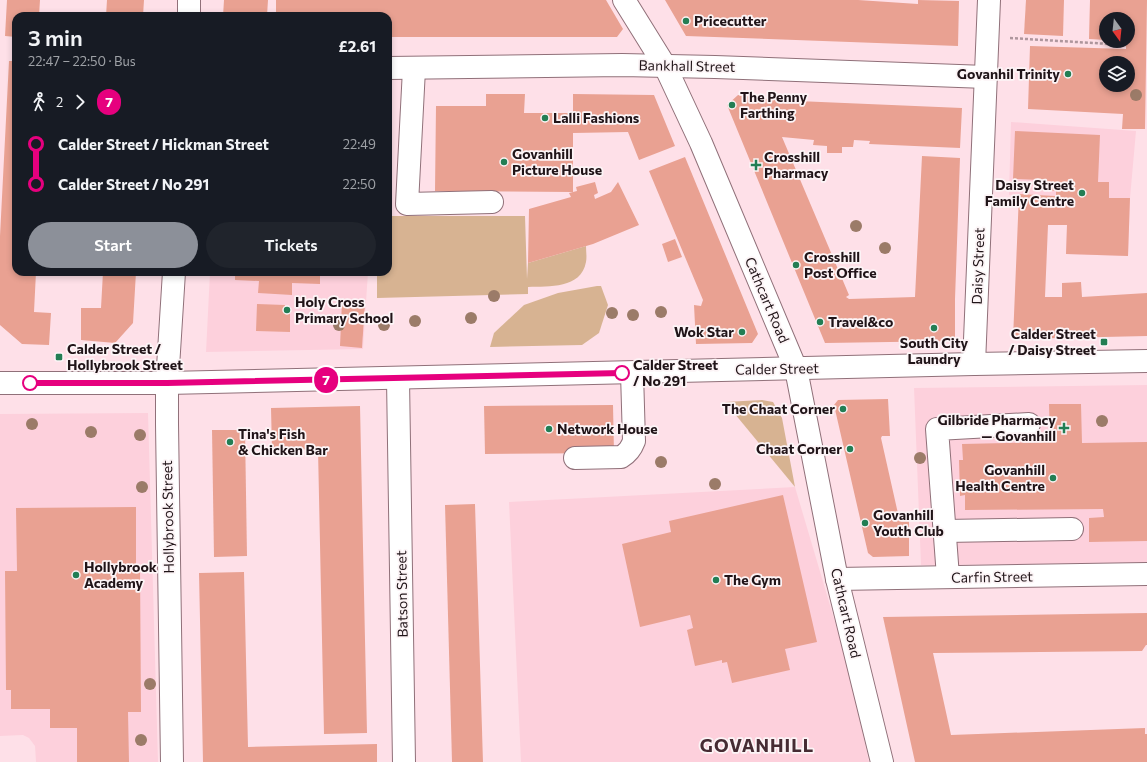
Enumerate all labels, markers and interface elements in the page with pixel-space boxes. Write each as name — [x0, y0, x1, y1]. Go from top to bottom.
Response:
place label: Pricecutter — [694, 12, 767, 29]
north arrow — [1099, 12, 1135, 48]
map controls — [1099, 12, 1135, 92]
marker: Pricecutter — [681, 16, 691, 26]
text: 3 min — [28, 24, 83, 51]
text: £2.61 — [339, 37, 376, 55]
text: 22:47 – 22:50 · Bus — [28, 53, 136, 69]
street label: Bankhall Street — [639, 56, 736, 75]
button: layers — [1099, 56, 1135, 92]
place label: Govanhil Trinity — [957, 65, 1060, 82]
marker: Govanhil Trinity — [1063, 69, 1073, 79]
place label: The Penny Farthing — [740, 88, 807, 121]
icon: walk — [28, 91, 50, 113]
icon: forward — [69, 91, 91, 113]
text: 7 — [105, 93, 113, 110]
text: 2 — [56, 94, 63, 110]
marker: The Penny Farthing — [727, 100, 737, 110]
place label: Lalli Fashions — [553, 109, 640, 126]
marker: Lalli Fashions — [540, 113, 550, 123]
text: Calder Street / Hickman Street — [58, 135, 269, 153]
text: 22:49 — [343, 136, 376, 152]
place label: Govanhill Picture House — [512, 145, 602, 178]
place label: Crosshill Pharmacy — [764, 148, 829, 181]
marker: Govanhill Picture House — [499, 157, 509, 167]
marker: Crosshill Pharmacy — [751, 160, 761, 170]
text: Calder Street / No 291 — [58, 175, 209, 193]
text: 22:50 — [343, 176, 376, 192]
place label: Daisy Street Family Centre — [985, 176, 1074, 209]
marker: Daisy Street Family Centre — [1077, 188, 1087, 198]
button: Start — [28, 222, 198, 268]
button: Tickets — [206, 222, 376, 268]
street label: Daisy Street — [968, 227, 987, 305]
place label: Crosshill Post Office — [804, 248, 877, 281]
street label: Cathcart Road — [742, 254, 793, 345]
marker: Crosshill Post Office — [791, 260, 801, 270]
place label: Holy Cross Primary School — [295, 293, 393, 326]
marker: Holy Cross Primary School — [282, 305, 292, 315]
place label: Travel&co — [828, 313, 893, 330]
marker: Travel&co — [815, 317, 825, 327]
place label: Wok Star — [674, 323, 734, 340]
marker: South City Laundry — [929, 323, 939, 333]
place label: Calder Street / Daisy Street — [1008, 325, 1096, 358]
marker: Wok Star — [737, 327, 747, 337]
place label: South City Laundry — [900, 334, 969, 367]
marker: Calder Street / Daisy Street — [1099, 337, 1109, 347]
place label: Calder Street / Hollybrook Street — [67, 340, 183, 373]
marker: Calder Street / Hollybrook Street — [54, 352, 64, 362]
place label: Calder Street / No 291 — [633, 356, 718, 389]
street label: Calder Street — [735, 359, 819, 378]
marker: Calder Street / No 291 — [614, 365, 630, 381]
line badge: 7 — [313, 367, 339, 393]
text: 7 — [322, 371, 330, 388]
unlabelled marker — [22, 375, 38, 391]
place label: The Chaat Corner — [722, 400, 835, 417]
marker: The Chaat Corner — [838, 404, 848, 414]
place label: Gilbride Pharmacy — Govanhill — [937, 411, 1056, 444]
place label: Network House — [557, 420, 658, 437]
marker: Gilbride Pharmacy — Govanhill — [1059, 423, 1069, 433]
marker: Network House — [544, 424, 554, 434]
place label: Tina's Fish & Chicken Bar — [238, 425, 328, 458]
marker: Tina's Fish & Chicken Bar — [225, 437, 235, 447]
place label: Chaat Corner — [756, 440, 842, 457]
marker: Chaat Corner — [845, 444, 855, 454]
street label: Hollybrook Street — [158, 460, 177, 574]
place label: Govanhill Health Centre — [955, 461, 1045, 494]
marker: Govanhill Health Centre — [1048, 473, 1058, 483]
place label: Govanhill Youth Club — [873, 506, 944, 539]
marker: Govanhill Youth Club — [860, 518, 870, 528]
street label: Batson Street — [392, 550, 411, 638]
place label: Hollybrook Academy — [84, 558, 157, 591]
street label: Cathcart Road — [828, 566, 865, 659]
street label: Carfin Street — [951, 567, 1033, 586]
marker: Hollybrook Academy — [71, 570, 81, 580]
place label: The Gym — [724, 571, 781, 588]
marker: The Gym — [711, 575, 721, 585]
district label: GOVANHILL — [700, 734, 814, 756]

